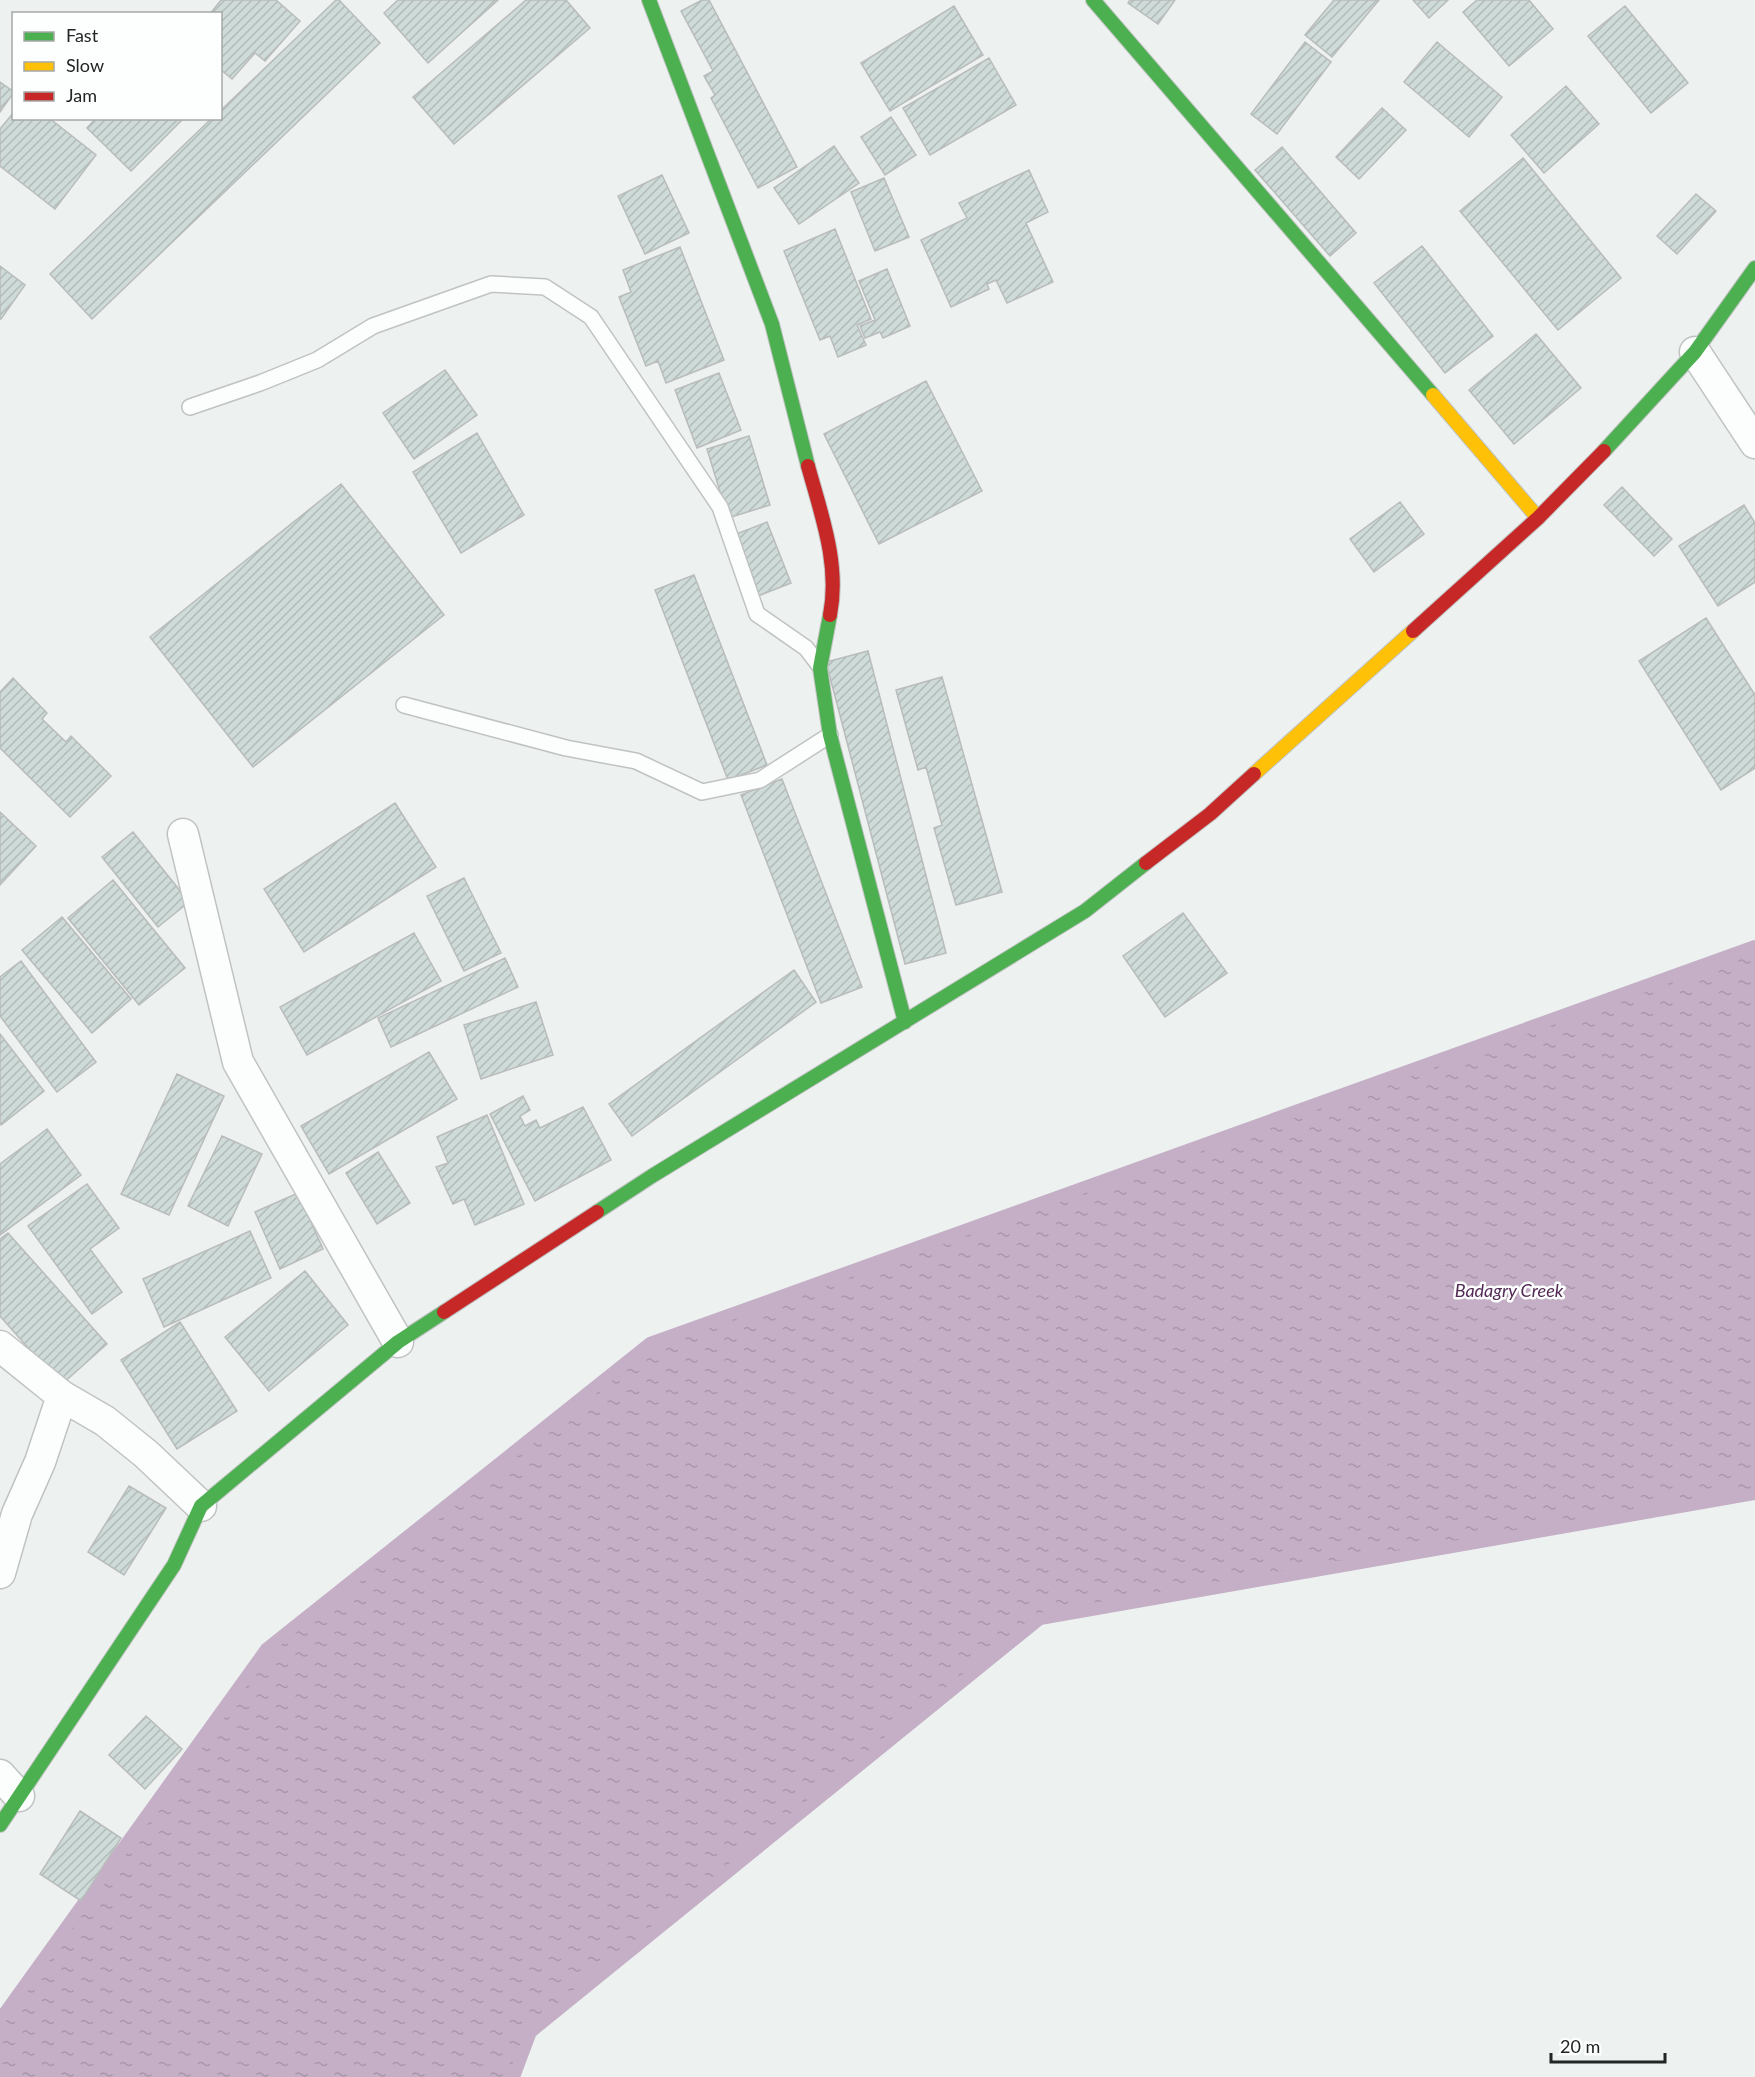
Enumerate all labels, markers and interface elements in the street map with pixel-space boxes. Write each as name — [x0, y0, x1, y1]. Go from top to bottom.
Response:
legend — [12, 12, 222, 120]
text: Fast — [66, 24, 99, 46]
text: Slow — [66, 54, 104, 76]
text: Jam — [66, 84, 97, 106]
water label: Badagry Creek — [1455, 1279, 1564, 1301]
scale bar — [1551, 2026, 1665, 2064]
text: 20 m — [1560, 2035, 1600, 2057]

